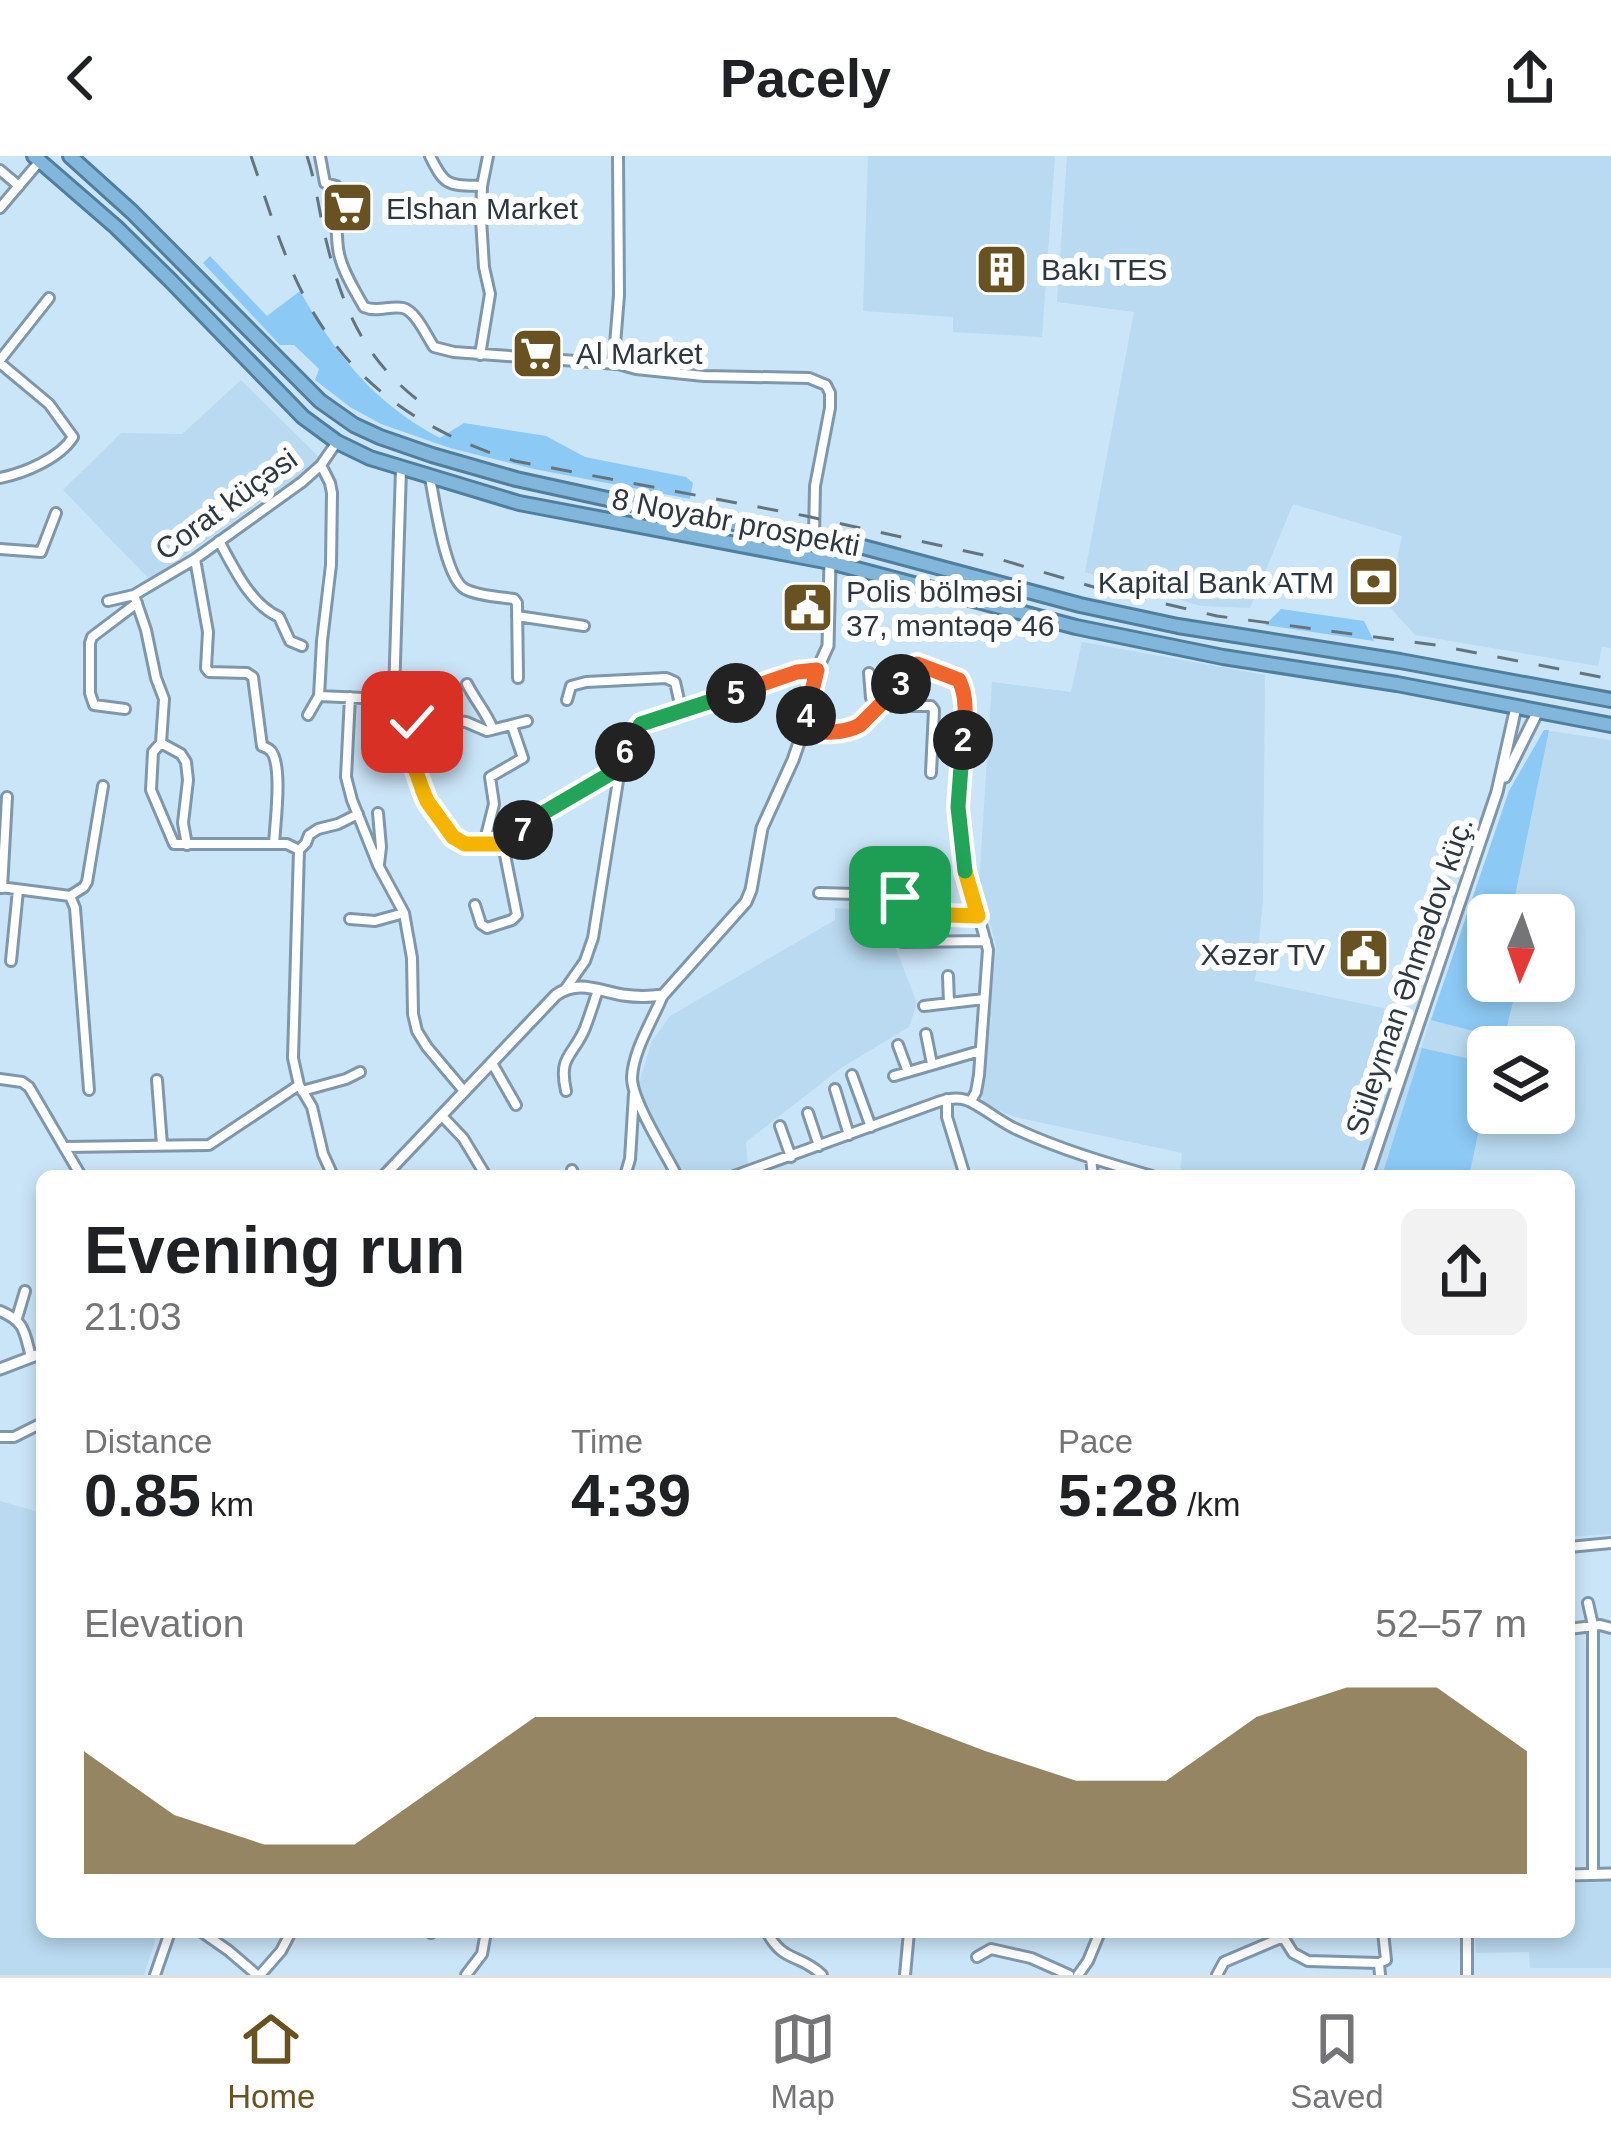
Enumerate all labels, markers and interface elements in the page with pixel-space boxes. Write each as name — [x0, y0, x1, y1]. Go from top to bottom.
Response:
icon: back — [48, 45, 114, 111]
icon: share — [1497, 45, 1563, 111]
text: Pacely — [720, 48, 891, 108]
supermarket icon: Elshan Market — [319, 180, 375, 236]
place label: Elshan Market — [386, 192, 578, 225]
building icon: Bakı TES — [974, 241, 1030, 297]
place label: Bakı TES — [1041, 253, 1167, 286]
supermarket icon: Al Market — [509, 325, 565, 381]
place label: Al Market — [576, 337, 703, 370]
street label: Corat küçəsi — [149, 442, 303, 566]
street label: 8 Noyabr prospekti — [609, 482, 863, 562]
bank icon: Kapital Bank ATM — [1345, 554, 1401, 610]
place label: Kapital Bank ATM — [1098, 566, 1334, 599]
place label: Polis bölməsi 37, məntəqə 46 — [846, 575, 1055, 642]
public building icon: Polis bölməsi 37, məntəqə 46 — [779, 580, 835, 636]
pin: 3 — [871, 654, 931, 714]
pin: 5 — [706, 663, 766, 723]
text: 3 — [892, 665, 910, 702]
pin — [361, 671, 463, 773]
text: 5 — [727, 674, 745, 711]
pin: 4 — [776, 686, 836, 746]
icon: check — [379, 689, 445, 755]
text: 4 — [797, 697, 815, 734]
pin: 2 — [933, 710, 993, 770]
text: 2 — [954, 721, 972, 758]
pin: 6 — [595, 722, 655, 782]
text: 6 — [616, 733, 634, 770]
pin: 7 — [493, 800, 553, 860]
text: 7 — [514, 811, 532, 848]
street label: Süleyman Əhmədov küç. — [1339, 813, 1479, 1139]
pin — [849, 846, 951, 948]
icon: arrive — [867, 864, 933, 930]
north arrow — [1467, 894, 1575, 1002]
map controls — [1467, 894, 1575, 1134]
public building icon: Xəzər TV — [1336, 926, 1392, 982]
place label: Xəzər TV — [1201, 938, 1325, 971]
button: layers — [1467, 1026, 1575, 1134]
button: share — [1401, 1209, 1527, 1335]
text: Evening run — [84, 1213, 465, 1287]
text: 21:03 — [84, 1295, 182, 1338]
text: Distance — [84, 1423, 212, 1460]
text: Time — [571, 1423, 643, 1460]
text: Pace — [1058, 1423, 1133, 1460]
text: 0.85 — [84, 1462, 201, 1529]
text: 4:39 — [571, 1462, 691, 1529]
text: 5:28 — [1058, 1462, 1178, 1529]
text: km — [201, 1486, 254, 1523]
text: /km — [1178, 1486, 1240, 1523]
text: Elevation — [84, 1602, 244, 1645]
text: 52–57 m — [1375, 1602, 1527, 1645]
tab: Home — [227, 2006, 315, 2116]
tab: Map — [770, 2006, 836, 2116]
tab: Saved — [1290, 2006, 1384, 2116]

